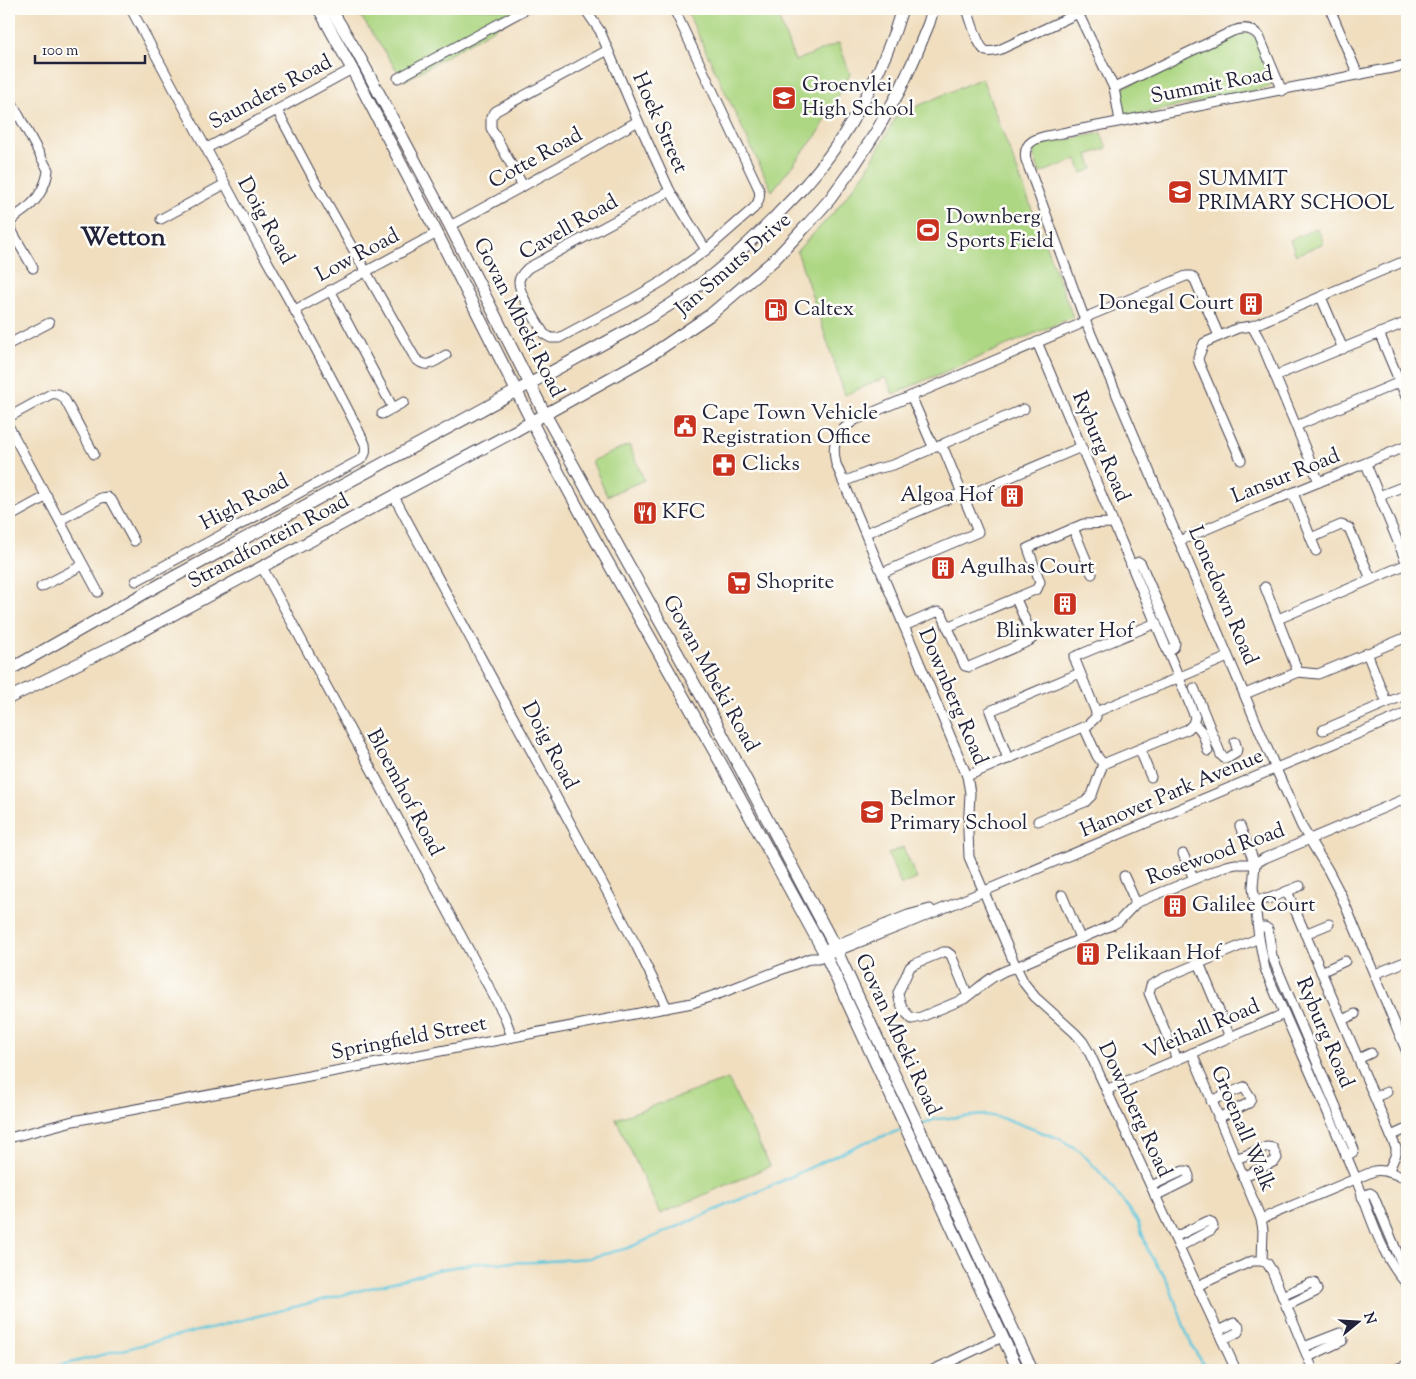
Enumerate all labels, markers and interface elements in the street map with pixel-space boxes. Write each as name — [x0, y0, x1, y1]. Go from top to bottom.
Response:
scale bar — [35, 32, 145, 64]
text: 100 m — [42, 41, 79, 62]
street label: Saunders Road — [204, 48, 338, 138]
street label: Summit Road — [1148, 59, 1276, 113]
street label: Hoek Street — [623, 68, 695, 178]
place label: Groenvlei High School — [802, 71, 914, 125]
school or university icon: Groenvlei High School — [771, 85, 797, 111]
street label: Cotte Road — [483, 121, 589, 197]
place label: SUMMIT PRIMARY SCHOOL — [1198, 165, 1395, 219]
street label: Doig Road — [229, 172, 301, 270]
school or university icon: SUMMIT PRIMARY SCHOOL — [1167, 179, 1193, 205]
street label: Cavell Road — [514, 188, 624, 268]
place label: Downberg Sports Field — [946, 203, 1054, 257]
street label: Jan Smuts Drive — [669, 206, 799, 324]
sports icon: Downberg Sports Field — [915, 217, 941, 243]
district label: Wetton — [80, 220, 166, 257]
street label: Low Road — [311, 221, 405, 291]
street label: Govan Mbeki Road — [465, 233, 571, 403]
place label: Donegal Court — [1099, 289, 1234, 319]
building icon: Donegal Court — [1238, 291, 1264, 317]
place label: Caltex — [794, 295, 854, 325]
fuel station icon: Caltex — [763, 297, 789, 323]
street label: Ryburg Road — [1063, 387, 1137, 507]
place label: Cape Town Vehicle Registration Office — [702, 399, 878, 453]
public building icon: Cape Town Vehicle Registration Office — [672, 413, 698, 439]
street label: Lansur Road — [1227, 442, 1345, 512]
place label: Clicks — [742, 450, 800, 480]
pharmacy icon: Clicks — [711, 452, 737, 478]
street label: High Road — [195, 467, 295, 539]
place label: Algoa Hof — [900, 481, 996, 511]
building icon: Algoa Hof — [999, 483, 1025, 509]
street label: Strandfontein Road — [183, 487, 355, 597]
place label: KFC — [662, 498, 706, 528]
restaurant icon: KFC — [632, 500, 658, 526]
street label: Lonedown Road — [1179, 522, 1265, 670]
place label: Agulhas Court — [960, 553, 1095, 583]
building icon: Agulhas Court — [930, 555, 956, 581]
place label: Shoprite — [756, 568, 834, 598]
supermarket icon: Shoprite — [726, 570, 752, 596]
street label: Govan Mbeki Road — [654, 590, 766, 758]
building icon: Blinkwater Hof — [1052, 591, 1078, 617]
place label: Blinkwater Hof — [996, 617, 1136, 647]
street label: Downberg Road — [910, 624, 994, 770]
street label: Doig Road — [513, 697, 585, 795]
street label: Bloemhof Road — [358, 724, 450, 862]
street label: Hanover Park Avenue — [1076, 742, 1268, 846]
place label: Belmor Primary School — [890, 785, 1028, 839]
school or university icon: Belmor Primary School — [859, 799, 885, 825]
street label: Rosewood Road — [1143, 816, 1290, 894]
place label: Galilee Court — [1192, 891, 1315, 921]
building icon: Galilee Court — [1162, 893, 1188, 919]
place label: Pelikaan Hof — [1106, 939, 1223, 969]
building icon: Pelikaan Hof — [1075, 941, 1101, 967]
street label: Govan Mbeki Road — [846, 949, 948, 1121]
street label: Ryburg Road — [1287, 973, 1361, 1093]
street label: Vleihall Road — [1139, 992, 1265, 1068]
street label: Springfield Street — [329, 1009, 489, 1069]
street label: Downberg Road — [1089, 1037, 1179, 1183]
street label: Groenall Walk — [1202, 1062, 1282, 1197]
north arrow — [1334, 1296, 1384, 1346]
text: N — [1357, 1310, 1380, 1327]

